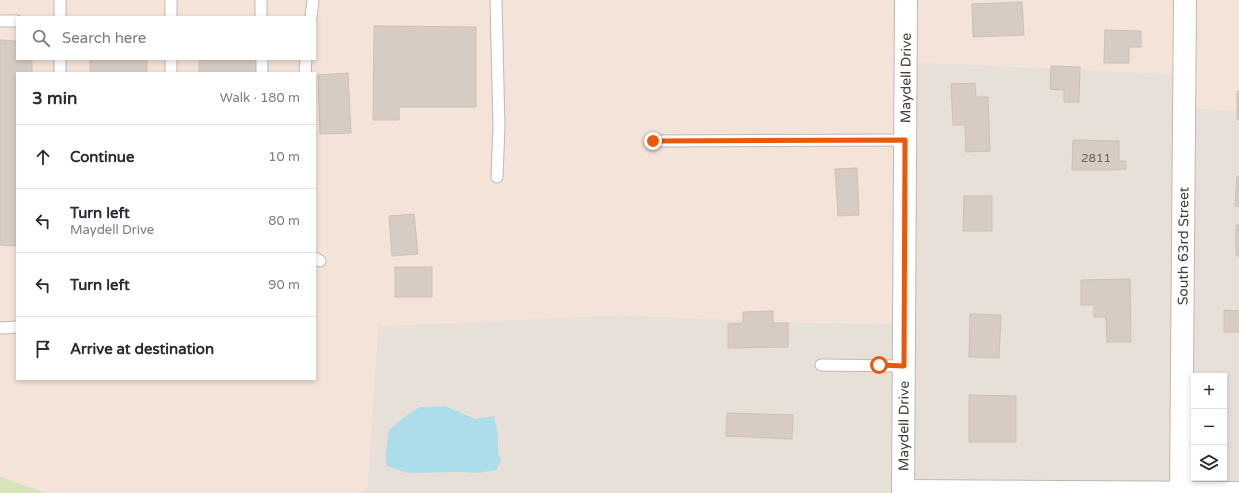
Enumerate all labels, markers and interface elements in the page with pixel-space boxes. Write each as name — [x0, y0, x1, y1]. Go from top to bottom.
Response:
search box — [16, 16, 316, 60]
icon: search — [30, 27, 52, 49]
text: Search here — [62, 29, 146, 47]
street label: Maydell Drive — [897, 33, 915, 123]
text: 3 min — [32, 88, 77, 109]
text: Walk · 180 m — [220, 90, 300, 106]
route end — [644, 132, 662, 150]
icon: ahead — [32, 146, 54, 168]
text: Continue — [70, 148, 134, 166]
text: 10 m — [268, 149, 300, 165]
house number: 2811 — [1081, 151, 1111, 165]
street label: South 63rd Street — [1175, 186, 1192, 305]
text: Turn left — [70, 204, 130, 222]
icon: left — [32, 210, 54, 232]
text: 80 m — [268, 213, 300, 229]
text: Maydell Drive — [70, 222, 154, 238]
icon: left — [32, 274, 54, 296]
text: Turn left — [70, 276, 130, 294]
text: 90 m — [268, 277, 300, 293]
icon: arrive — [32, 338, 54, 360]
text: Arrive at destination — [70, 340, 214, 358]
route start — [870, 356, 888, 374]
map controls — [1191, 373, 1227, 481]
button: + — [1191, 373, 1227, 409]
street label: Maydell Drive — [895, 381, 913, 471]
button: − — [1191, 409, 1227, 445]
button: layers — [1191, 445, 1227, 481]

